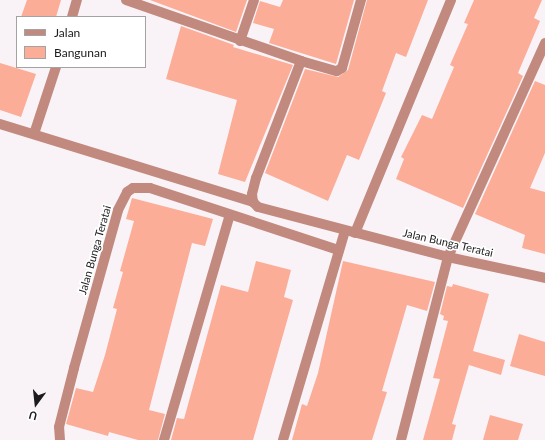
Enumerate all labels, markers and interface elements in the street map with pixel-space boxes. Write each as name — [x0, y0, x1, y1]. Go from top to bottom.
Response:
legend — [16, 16, 146, 68]
text: Jalan — [54, 25, 80, 40]
text: Bangunan — [54, 45, 107, 60]
street label: Jalan Bunga Teratai — [76, 204, 114, 296]
street label: Jalan Bunga Teratai — [401, 226, 495, 260]
north arrow — [16, 384, 56, 424]
text: U — [27, 409, 38, 423]

